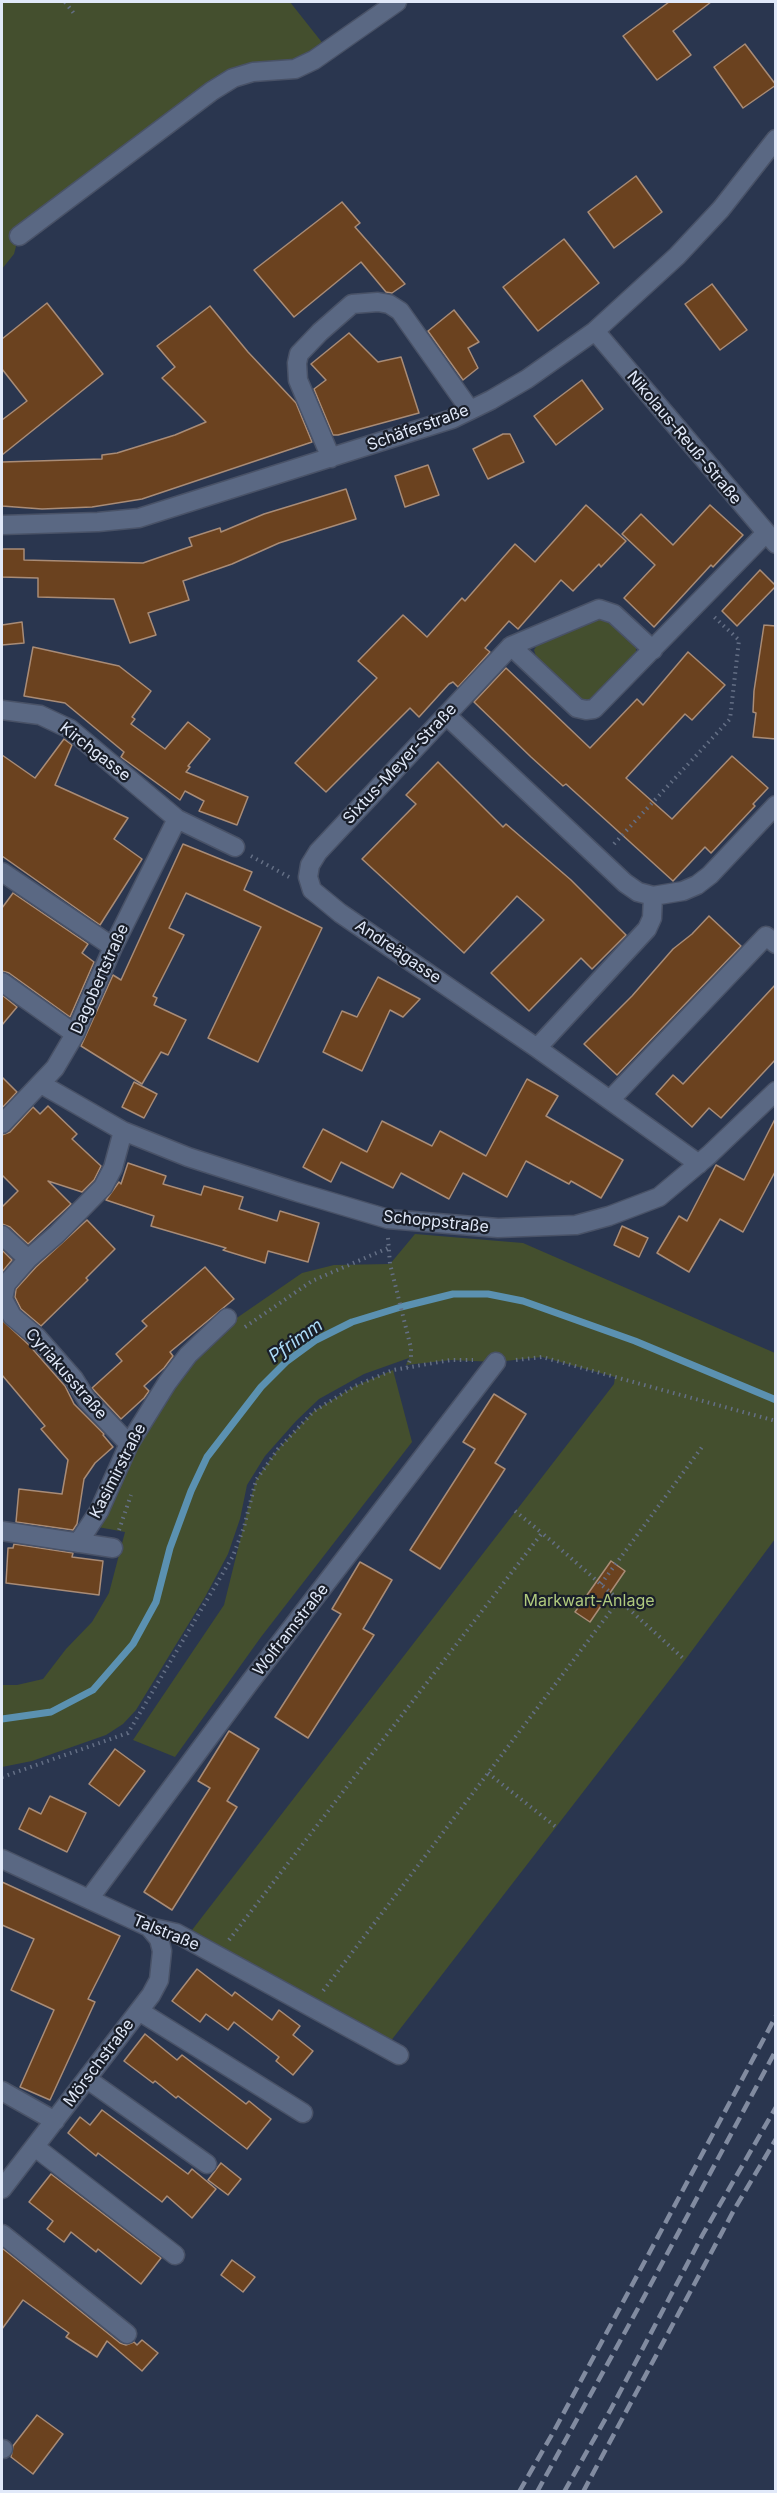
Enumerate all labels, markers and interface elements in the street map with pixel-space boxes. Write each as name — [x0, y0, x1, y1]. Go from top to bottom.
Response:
street label: Nikolaus-Reuß-Straße — [623, 368, 745, 508]
street label: Schäferstraße — [365, 401, 471, 455]
street label: Sixtus-Meyer-Straße — [339, 700, 461, 828]
street label: Kirchgasse — [56, 719, 134, 785]
street label: Andreägasse — [351, 916, 445, 988]
street label: Dagobertstraße — [67, 921, 133, 1037]
street label: Schoppstraße — [382, 1207, 490, 1237]
water label: Pfrimm — [265, 1315, 327, 1367]
street label: Cyriakusstraße — [21, 1325, 111, 1423]
street label: Kasimirstraße — [86, 1420, 150, 1522]
street label: Wolframstraße — [249, 1580, 333, 1680]
park label: Markwart-Anlage — [523, 1591, 655, 1611]
street label: Talstraße — [130, 1911, 202, 1955]
street label: Mörschstraße — [60, 2015, 138, 2111]

